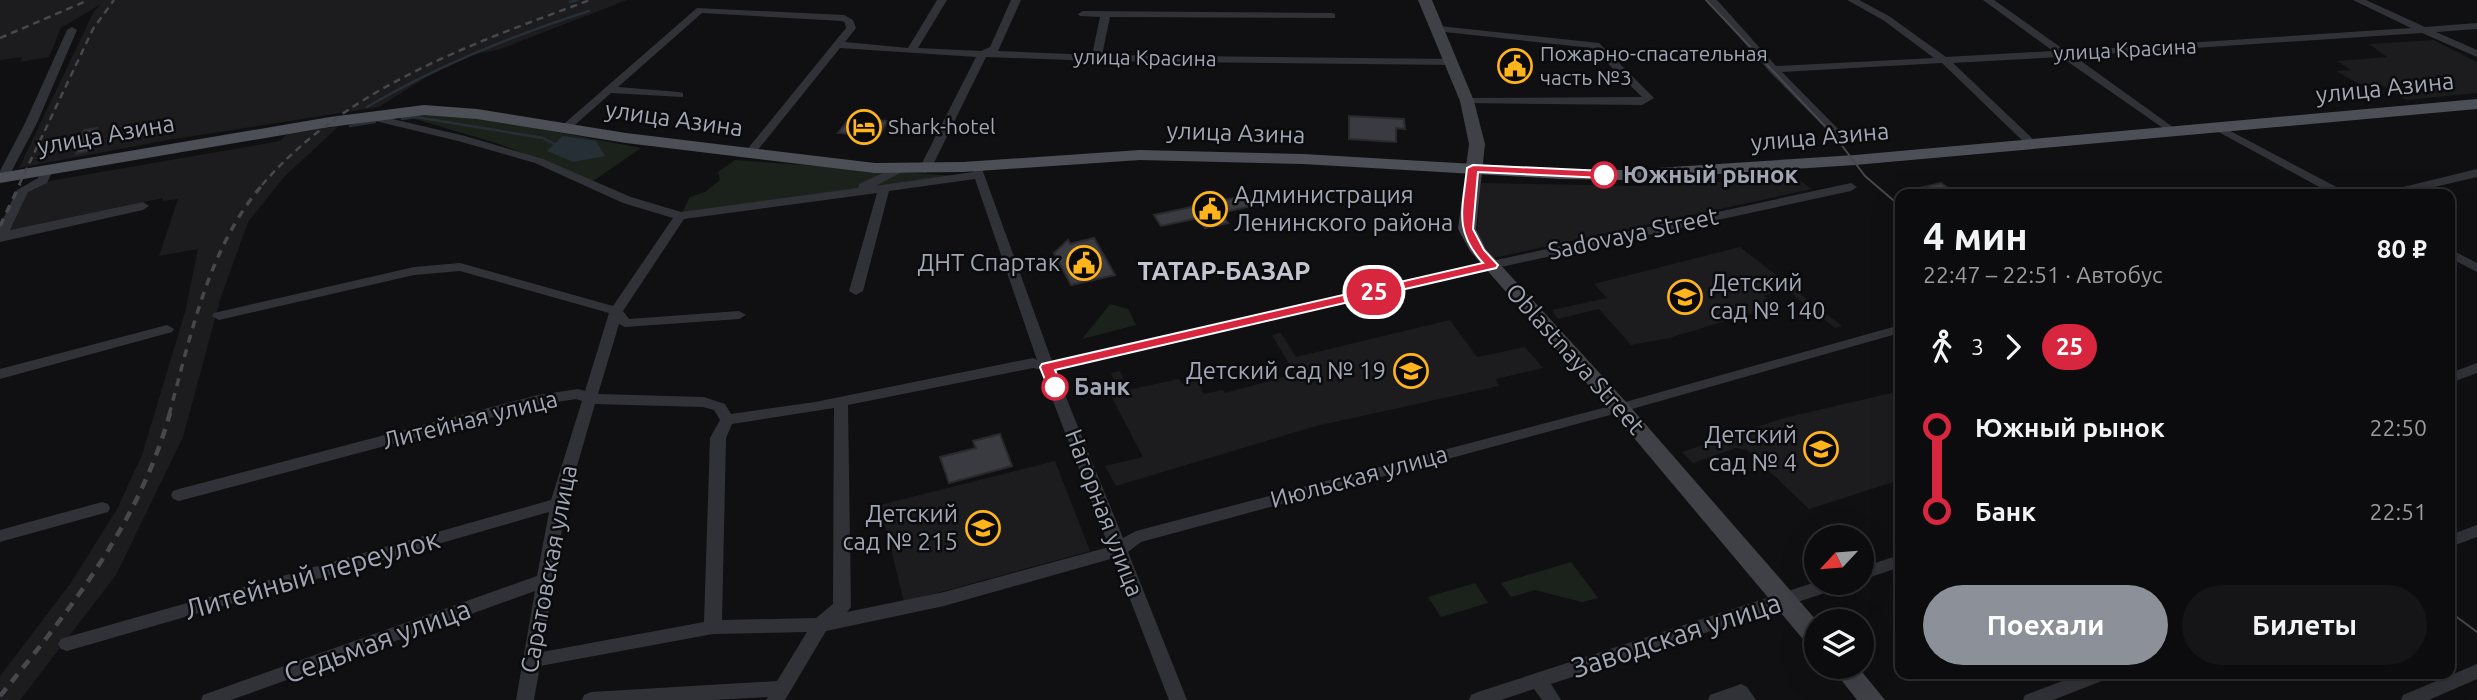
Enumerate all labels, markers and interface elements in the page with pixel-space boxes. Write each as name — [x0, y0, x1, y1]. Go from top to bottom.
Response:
street label: улица Красина — [2053, 33, 2197, 65]
place label: Пожарно-спасательная часть №3 — [1540, 41, 1768, 89]
street label: улица Красина — [1073, 44, 1217, 70]
public building icon: Пожарно-спасательная часть №3 — [1496, 47, 1534, 85]
street label: улица Азина — [2314, 67, 2455, 108]
street label: улица Азина — [603, 95, 745, 142]
hotel icon: Shark-hotel — [845, 108, 883, 146]
street label: улица Азина — [35, 109, 177, 160]
place label: Shark-hotel — [888, 114, 996, 138]
street label: улица Азина — [1166, 117, 1306, 148]
street label: улица Азина — [1750, 117, 1890, 156]
place label: Южный рынок — [1623, 161, 1798, 188]
marker: Южный рынок — [1591, 162, 1617, 188]
place label: Администрация Ленинского района — [1234, 181, 1453, 236]
public building icon: Администрация Ленинского района — [1191, 190, 1229, 228]
street label: Sadovaya Street — [1545, 202, 1721, 265]
text: 4 мин — [1923, 215, 2028, 257]
text: 80 ₽ — [2377, 234, 2427, 263]
public building icon: ДНТ Спартак — [1065, 244, 1103, 282]
place label: ДНТ Спартак — [917, 249, 1060, 276]
district label: ТАТАР-БАЗАР — [1138, 256, 1310, 285]
text: 22:47 – 22:51 · Автобус — [1923, 262, 2163, 287]
line badge: 25 — [1342, 269, 1406, 315]
place label: Детский сад № 140 — [1710, 269, 1826, 324]
text: 25 — [1360, 278, 1388, 305]
street label: Oblastnaya Street — [1501, 278, 1651, 440]
school or university icon: Детский сад № 140 — [1666, 278, 1704, 316]
icon: walk — [1923, 328, 1961, 366]
icon: forward — [1994, 328, 2032, 366]
text: 25 — [2056, 333, 2083, 360]
text: 3 — [1971, 334, 1984, 359]
school or university icon: Детский сад № 19 — [1392, 352, 1430, 390]
place label: Детский сад № 19 — [1186, 357, 1386, 384]
place label: Банк — [1074, 373, 1131, 400]
marker: Банк — [1042, 374, 1068, 400]
street label: Литейная улица — [380, 385, 560, 454]
text: Южный рынок — [1975, 413, 2165, 442]
text: 22:50 — [2369, 415, 2427, 440]
place label: Детский сад № 4 — [1704, 421, 1797, 476]
street label: Нагорная улица — [1060, 425, 1149, 600]
school or university icon: Детский сад № 4 — [1802, 430, 1840, 468]
street label: Июльская улица — [1267, 440, 1451, 513]
street label: Саратовская улица — [515, 463, 582, 675]
text: Банк — [1975, 497, 2036, 526]
text: 22:51 — [2369, 499, 2427, 524]
place label: Детский сад № 215 — [842, 500, 958, 555]
school or university icon: Детский сад № 215 — [964, 509, 1002, 547]
street label: Литейный переулок — [181, 522, 443, 625]
north arrow — [1804, 525, 1874, 595]
map controls — [1804, 525, 1874, 679]
button: Поехали — [1923, 585, 2168, 665]
button: Билеты — [2182, 585, 2427, 665]
street label: Заводская улица — [1567, 586, 1784, 683]
street label: Седьмая улица — [279, 592, 474, 689]
button: layers — [1804, 609, 1874, 679]

